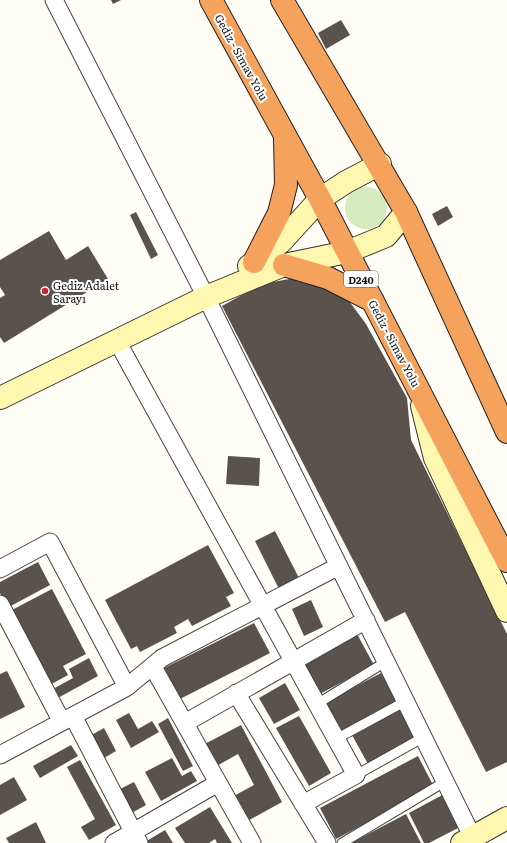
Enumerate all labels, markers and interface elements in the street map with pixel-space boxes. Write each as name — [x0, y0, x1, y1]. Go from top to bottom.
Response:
street label: Gediz - Simav Yolu — [212, 11, 272, 103]
road number: D240 — [344, 271, 378, 287]
place label: Gediz Adalet Sarayı — [53, 277, 120, 306]
marker: Gediz Adalet Sarayı — [40, 286, 50, 296]
street label: Gediz - Simav Yolu — [365, 297, 425, 389]

